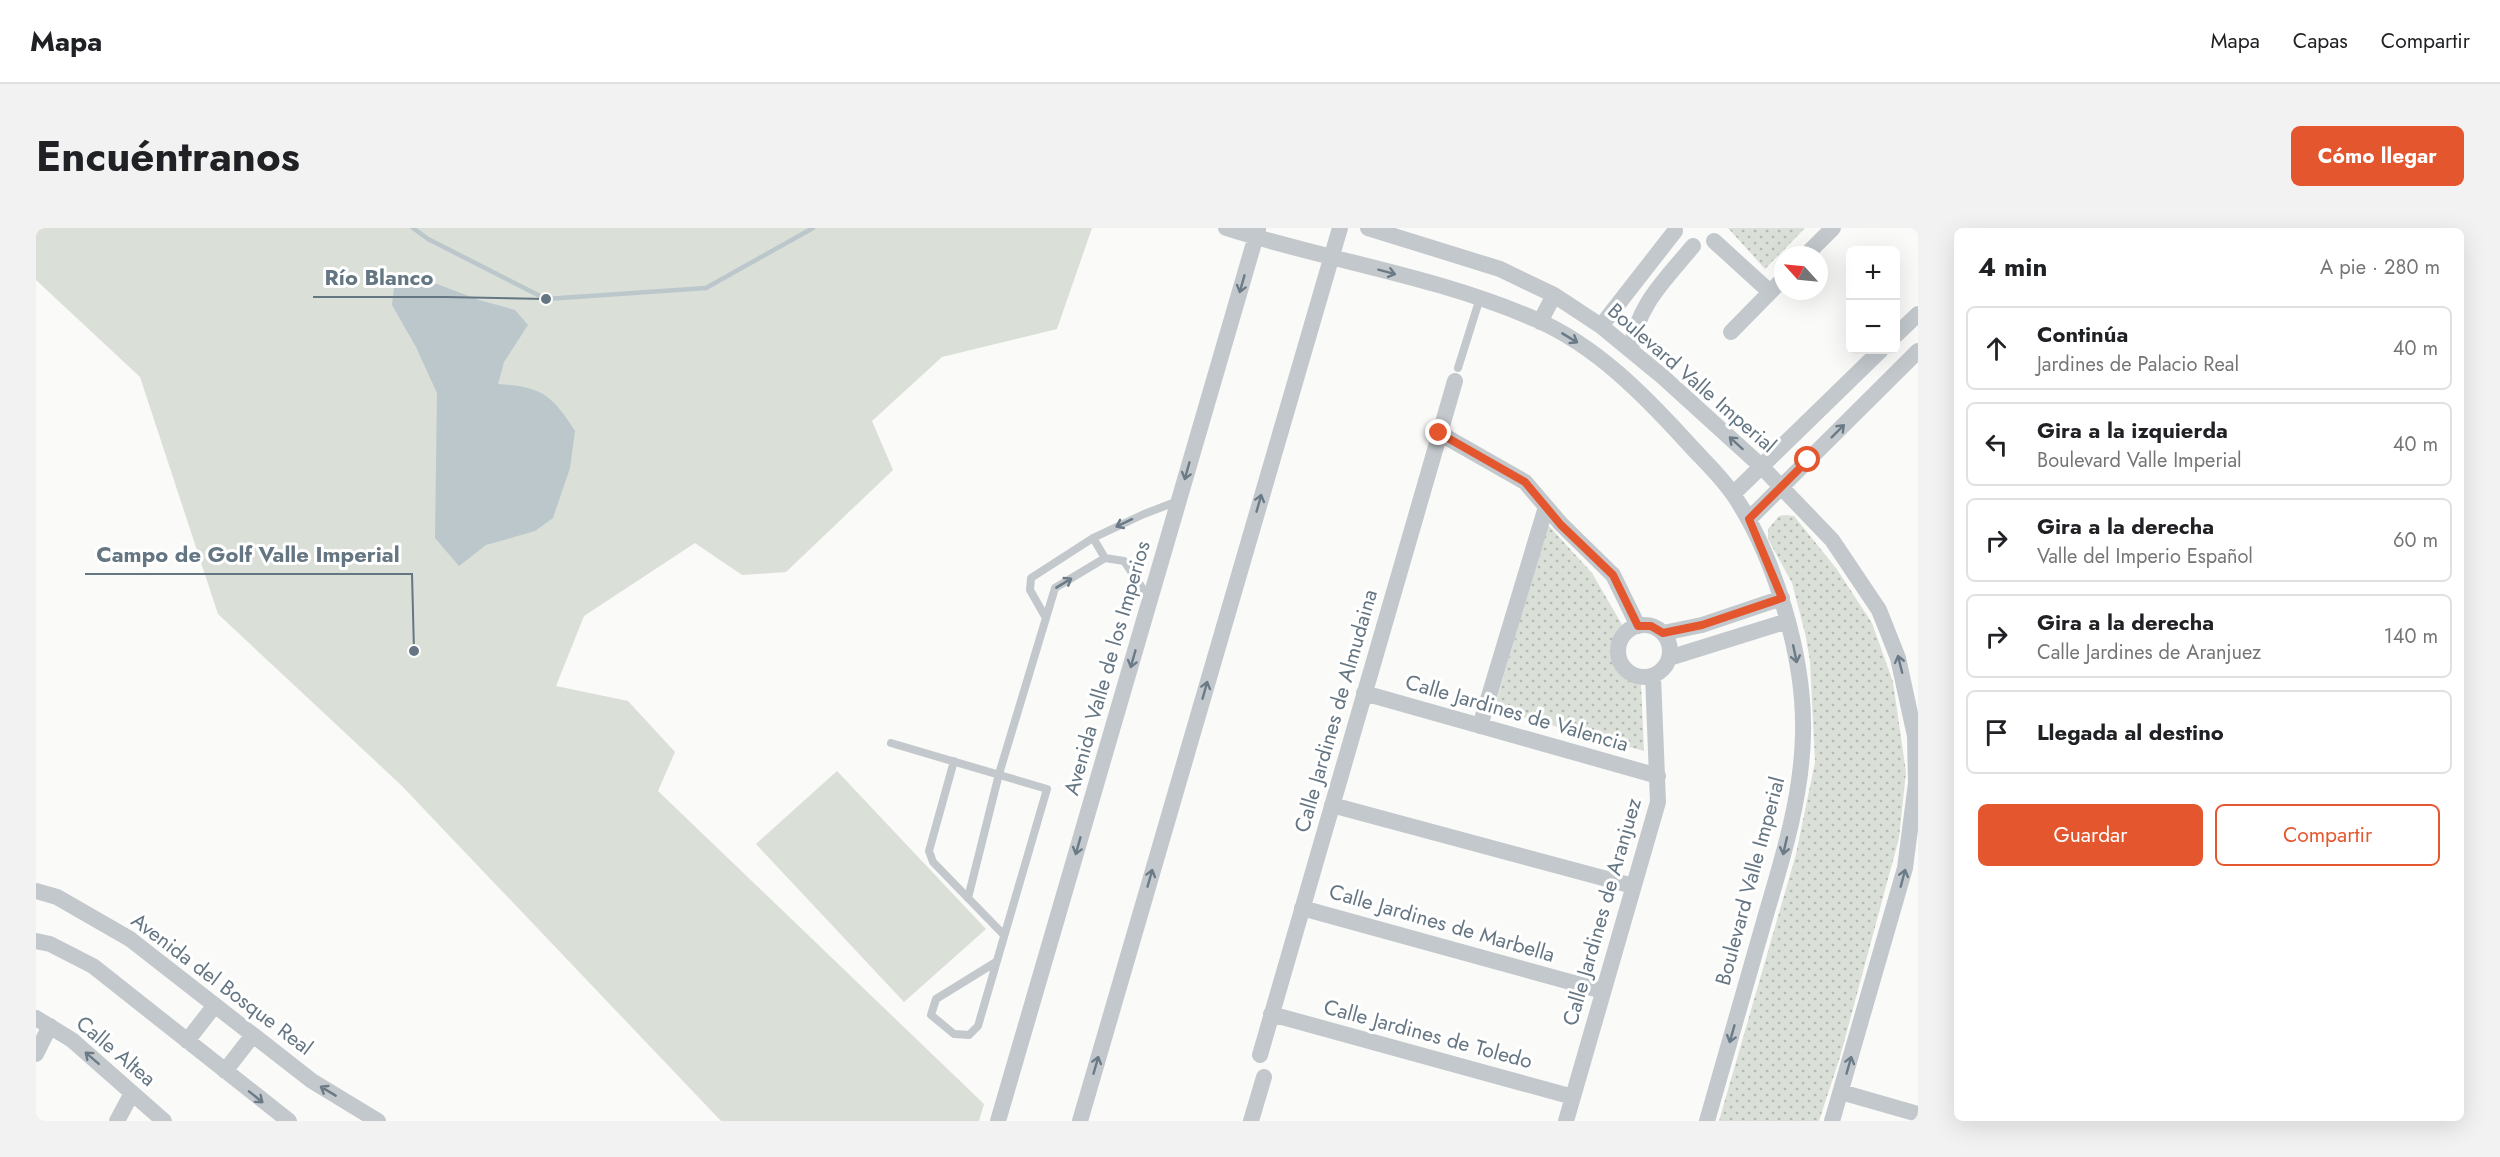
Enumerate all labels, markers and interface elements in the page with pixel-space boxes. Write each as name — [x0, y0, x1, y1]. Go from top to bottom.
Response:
text: Mapa — [30, 21, 102, 62]
text: Mapa — [2211, 26, 2260, 56]
text: Capas — [2293, 26, 2348, 56]
text: Compartir — [2381, 26, 2470, 56]
text: Encuéntranos — [36, 126, 300, 187]
button: Cómo llegar — [2291, 126, 2464, 186]
north arrow — [1774, 246, 1828, 300]
map controls — [1846, 246, 1900, 354]
button: + — [1846, 246, 1900, 300]
text: 4 min — [1978, 248, 2047, 286]
text: A pie · 280 m — [2320, 253, 2440, 282]
callout: Río Blanco — [313, 257, 446, 297]
text: Río Blanco — [325, 261, 433, 293]
one-way arrow — [1378, 266, 1397, 278]
one-way arrow — [1236, 274, 1247, 293]
street label: Boulevard Valle Imperial — [1601, 296, 1783, 460]
button: − — [1846, 300, 1900, 354]
text: Continúa — [2037, 318, 2128, 350]
icon: ahead — [1980, 332, 2013, 365]
one-way arrow — [1561, 333, 1578, 345]
text: 40 m — [2393, 334, 2438, 363]
text: Jardines de Palacio Real — [2037, 350, 2239, 379]
text: Gira a la izquierda — [2037, 414, 2228, 446]
route end — [1425, 419, 1451, 445]
one-way arrow — [1830, 424, 1845, 438]
icon: left — [1980, 428, 2013, 461]
text: 40 m — [2393, 430, 2438, 459]
one-way arrow — [1729, 436, 1744, 450]
route start — [1794, 446, 1820, 472]
text: Boulevard Valle Imperial — [2037, 446, 2242, 475]
one-way arrow — [1181, 461, 1192, 480]
one-way arrow — [1254, 494, 1265, 513]
text: Gira a la derecha — [2037, 510, 2214, 542]
one-way arrow — [1116, 517, 1134, 529]
icon: right — [1980, 524, 2013, 557]
text: 60 m — [2393, 526, 2438, 555]
callout: Campo de Golf Valle Imperial — [85, 534, 412, 574]
street label: Avenida Valle de los Imperios — [1056, 537, 1158, 799]
text: Campo de Golf Valle Imperial — [96, 538, 400, 570]
text: Valle del Imperio Español — [2037, 542, 2253, 571]
one-way arrow — [1055, 576, 1072, 588]
street label: Calle Jardines de Almudaina — [1287, 586, 1385, 836]
text: Gira a la derecha — [2037, 606, 2214, 638]
icon: right — [1980, 620, 2013, 653]
text: 140 m — [2384, 622, 2438, 651]
text: Calle Jardines de Aranjuez — [2037, 638, 2261, 667]
one-way arrow — [1790, 643, 1801, 663]
one-way arrow — [1127, 649, 1138, 668]
one-way arrow — [1893, 655, 1905, 674]
street label: Calle Jardines de Valencia — [1402, 667, 1632, 759]
one-way arrow — [1200, 681, 1211, 700]
icon: arrive — [1980, 716, 2013, 749]
text: Llegada al destino — [2037, 716, 2224, 748]
street label: Boulevard Valle Imperial — [1708, 773, 1792, 989]
street label: Calle Jardines de Aranjuez — [1555, 794, 1649, 1029]
button: Guardar — [1978, 804, 2203, 866]
button: Compartir — [2215, 804, 2440, 866]
one-way arrow — [1072, 836, 1083, 855]
one-way arrow — [1779, 836, 1791, 855]
one-way arrow — [1145, 868, 1157, 887]
one-way arrow — [1898, 869, 1909, 888]
street label: Calle Jardines de Marbella — [1326, 876, 1558, 970]
street label: Avenida del Bosque Real — [125, 906, 319, 1062]
street label: Calle Jardines de Toledo — [1320, 992, 1536, 1076]
street label: Calle Altea — [70, 1009, 162, 1093]
one-way arrow — [1726, 1024, 1737, 1043]
one-way arrow — [85, 1051, 100, 1065]
one-way arrow — [1091, 1056, 1102, 1075]
one-way arrow — [1844, 1056, 1855, 1075]
one-way arrow — [320, 1084, 337, 1096]
one-way arrow — [248, 1090, 264, 1103]

